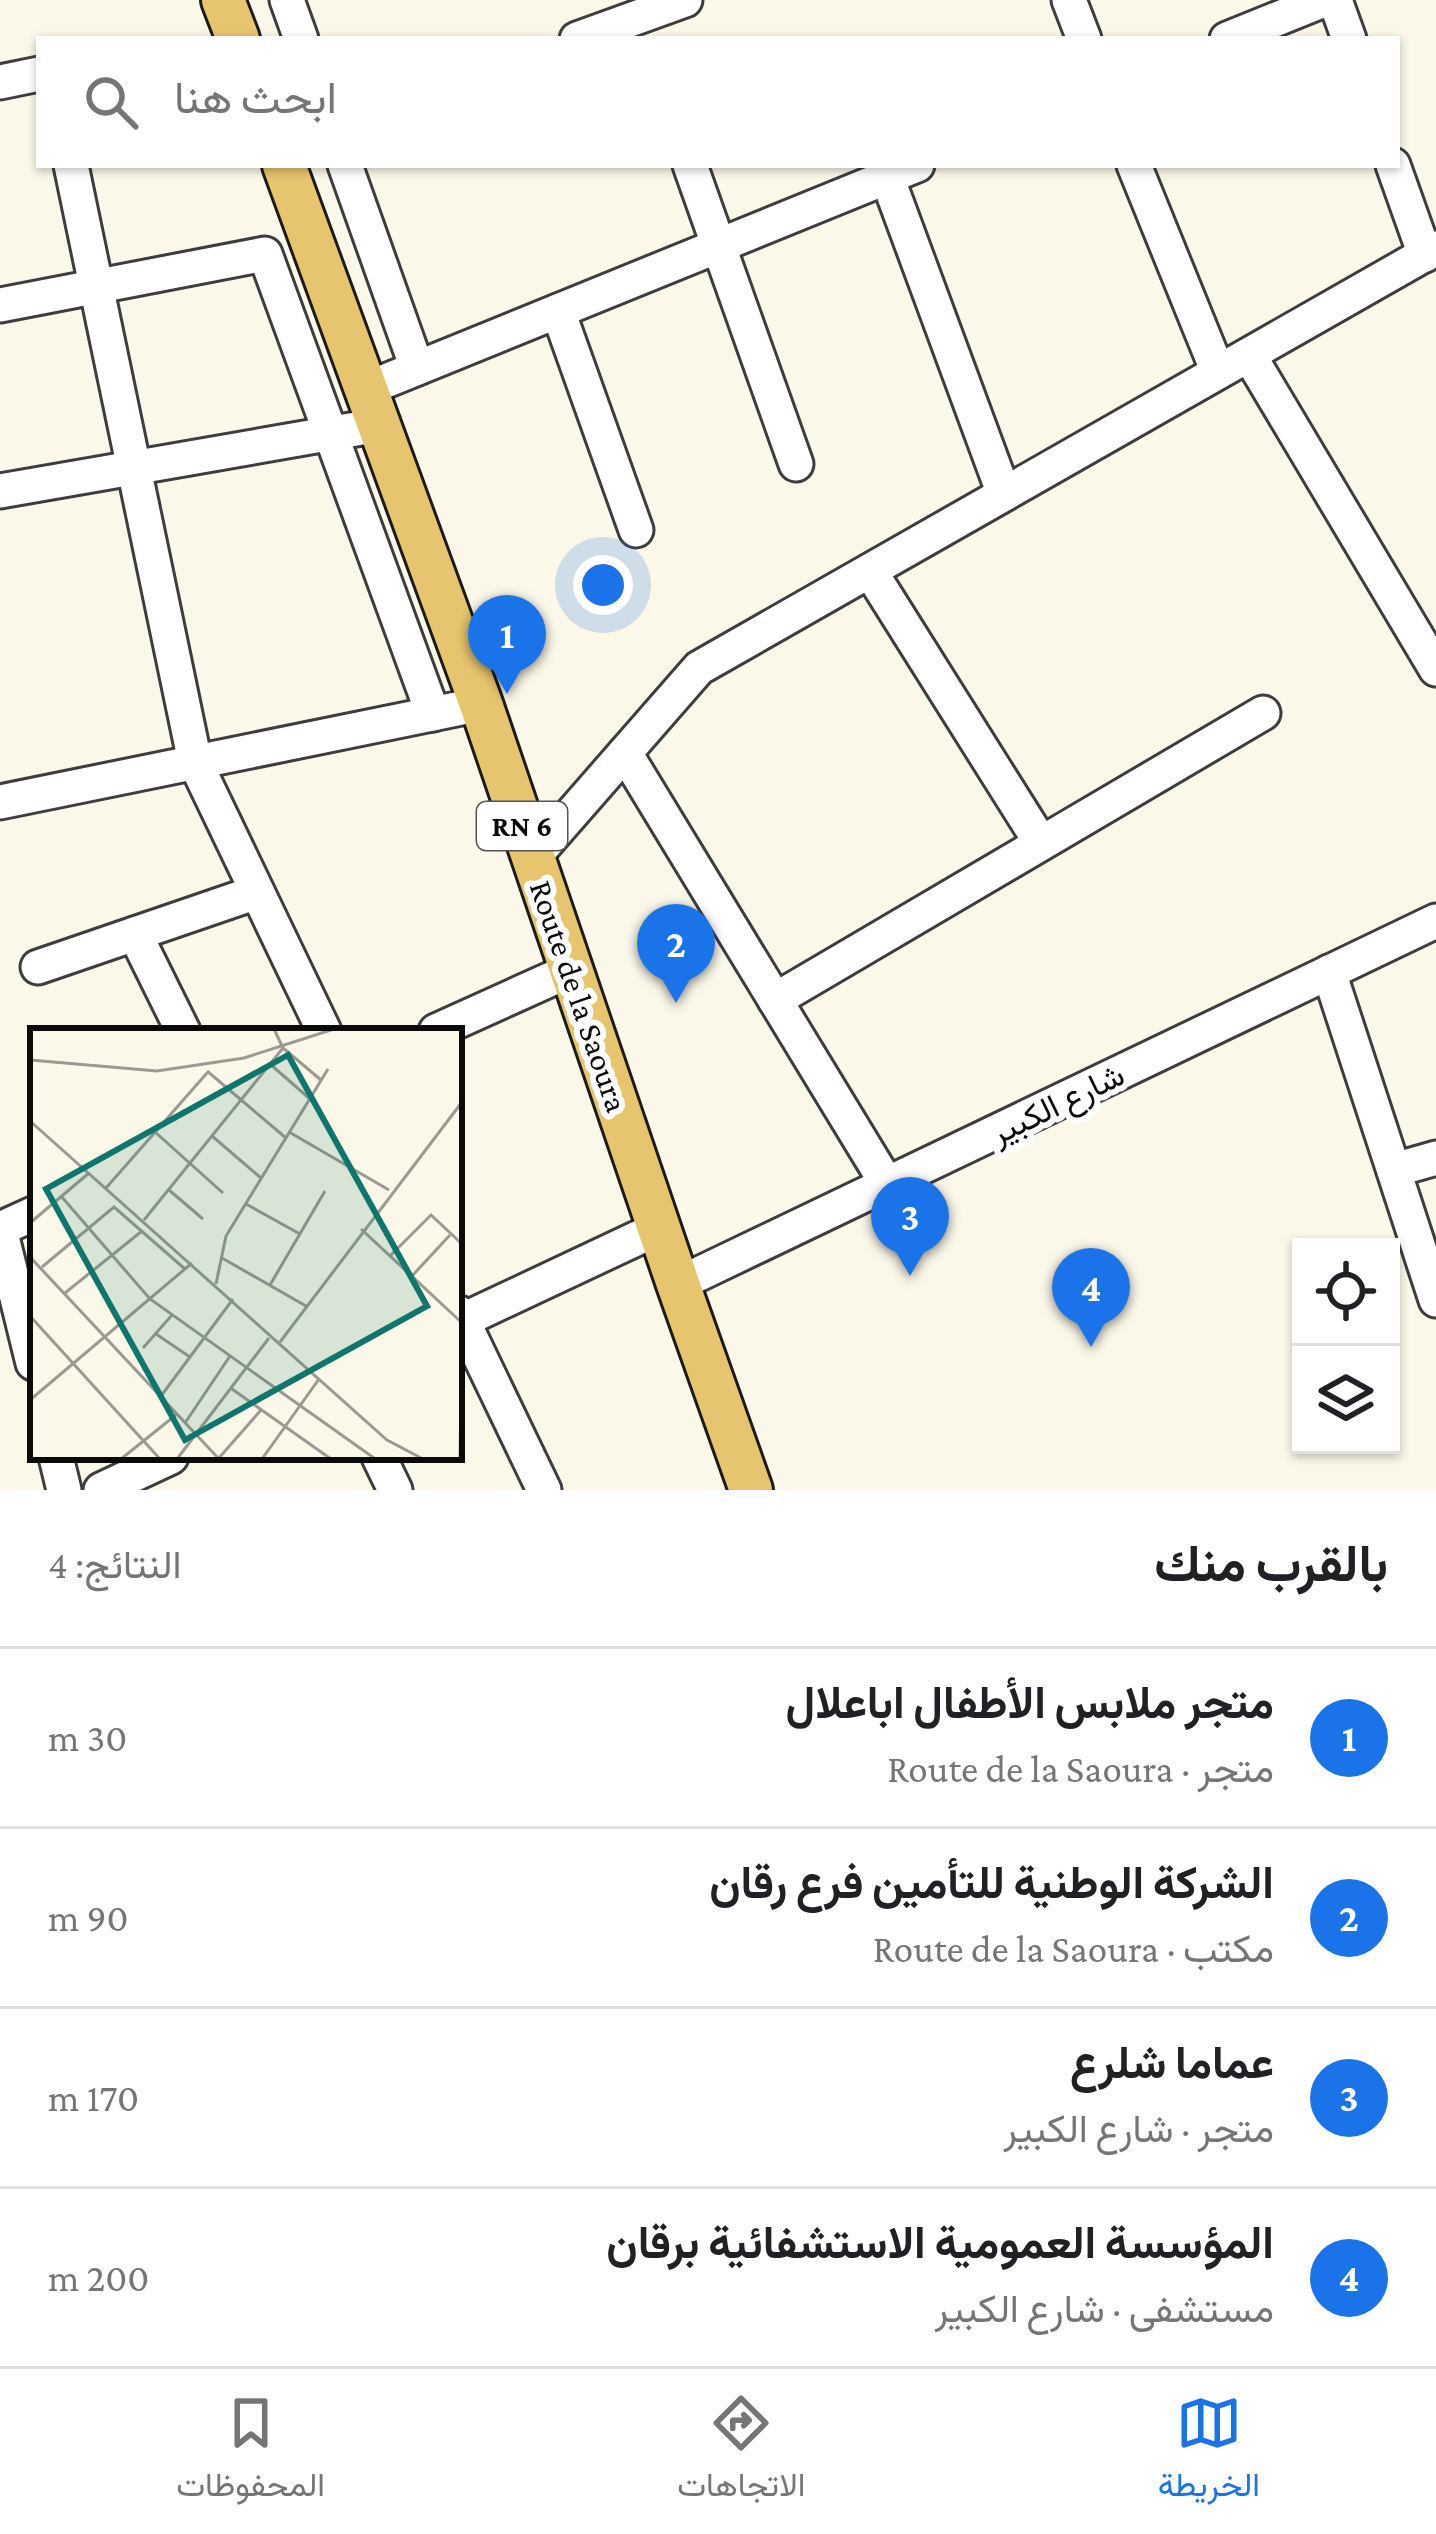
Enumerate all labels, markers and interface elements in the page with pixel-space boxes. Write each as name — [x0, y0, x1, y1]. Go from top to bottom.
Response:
search box — [36, 36, 1400, 168]
icon: search — [78, 69, 144, 135]
text: ابحث هنا — [174, 73, 337, 123]
your location — [573, 555, 633, 615]
pin: 1 — [468, 595, 546, 694]
road number: RN 6 — [477, 802, 567, 850]
street label: Route de la Saoura — [523, 876, 636, 1117]
pin: 2 — [637, 904, 715, 1003]
inset map — [30, 1028, 462, 1460]
street label: شارع الكبير — [984, 1055, 1132, 1156]
pin: 3 — [871, 1177, 949, 1276]
map controls — [1292, 1238, 1400, 1454]
button: locate — [1292, 1238, 1400, 1346]
pin: 4 — [1052, 1248, 1130, 1347]
button: layers — [1292, 1346, 1400, 1454]
text: بالقرب منك — [1154, 1535, 1388, 1592]
text: النتائج: 4 — [48, 1543, 182, 1586]
text: متجر ملابس الأطفال اباعلال — [786, 1678, 1274, 1728]
text: 30 m — [48, 1716, 127, 1759]
text: 1 — [1342, 1716, 1356, 1759]
text: متجر · Route de la Saoura — [887, 1747, 1274, 1790]
text: الشركة الوطنية للتأمين فرع رقان — [709, 1858, 1274, 1908]
text: 90 m — [48, 1896, 129, 1939]
text: 2 — [1339, 1896, 1359, 1939]
text: مكتب · Route de la Saoura — [873, 1927, 1274, 1970]
text: عماما شلرع — [1070, 2038, 1274, 2088]
text: 170 m — [48, 2076, 139, 2119]
text: 3 — [1339, 2076, 1359, 2119]
text: متجر · شارع الكبير — [1004, 2107, 1274, 2150]
text: المؤسسة العمومية الاستشفائية برقان — [606, 2218, 1274, 2268]
text: 200 m — [48, 2256, 149, 2299]
text: 4 — [1338, 2256, 1360, 2299]
text: مستشفى · شارع الكبير — [935, 2287, 1274, 2330]
tab: المحفوظات — [176, 2390, 325, 2514]
tab: الاتجاهات — [677, 2390, 805, 2514]
tab: الخريطة — [1158, 2390, 1260, 2514]

